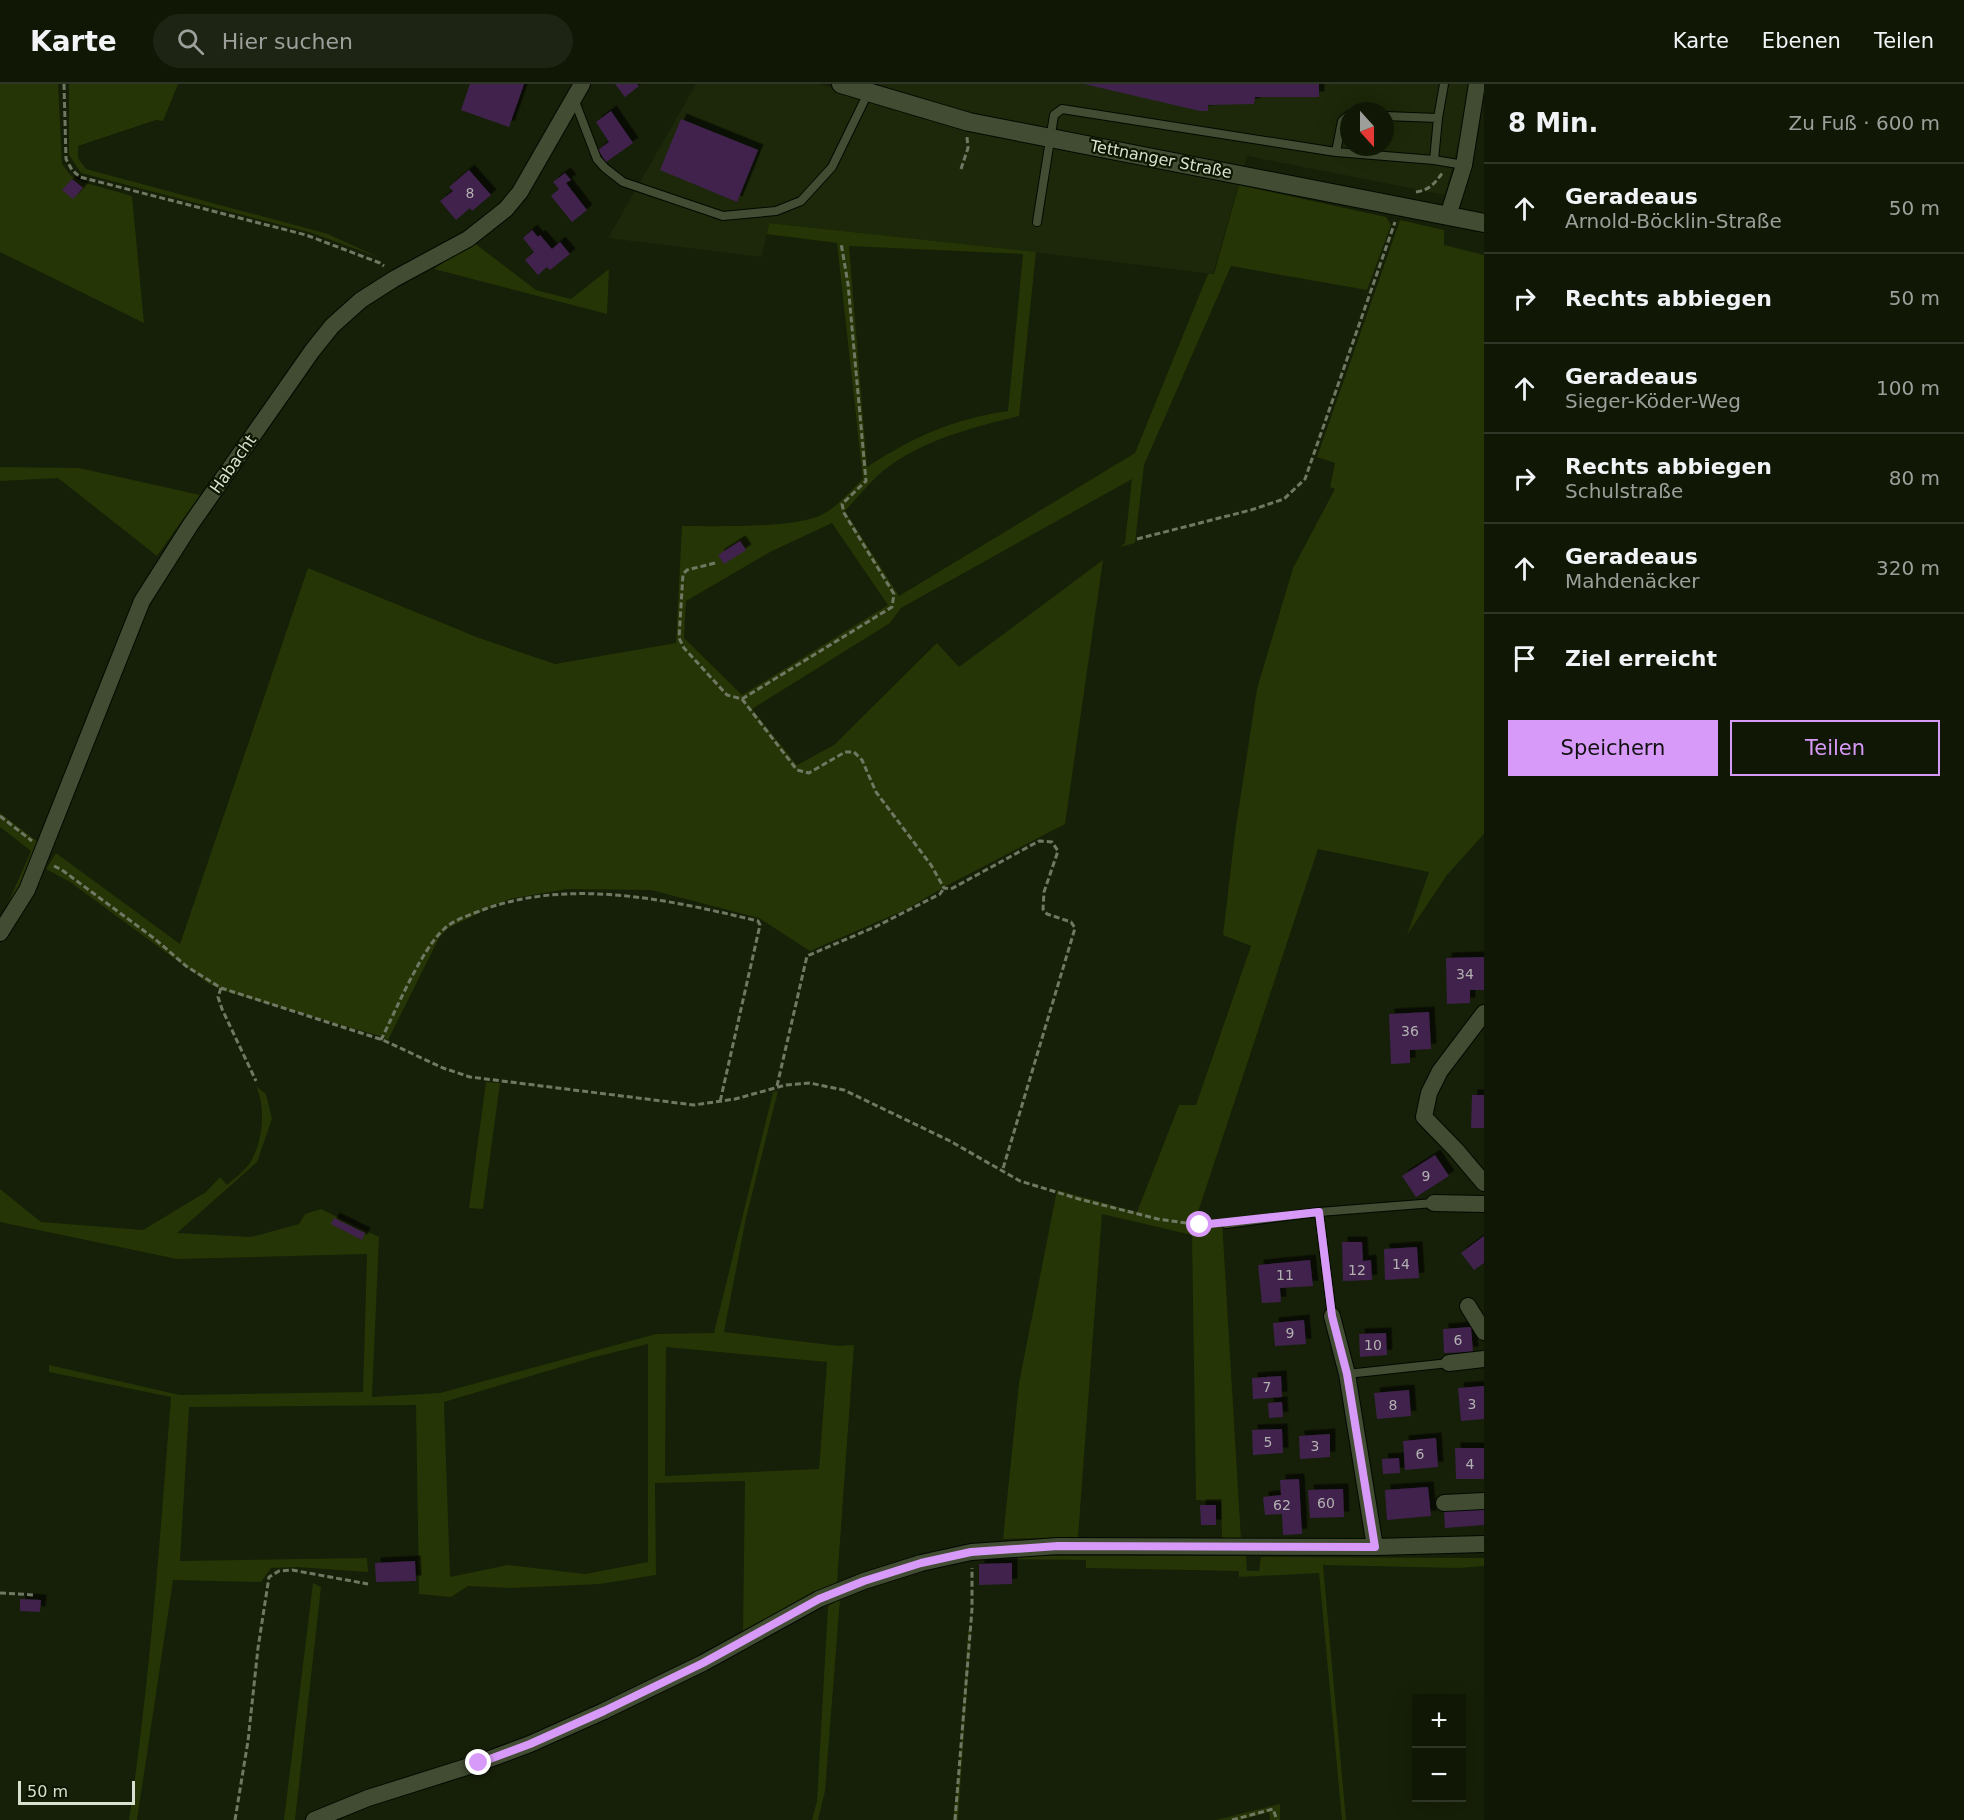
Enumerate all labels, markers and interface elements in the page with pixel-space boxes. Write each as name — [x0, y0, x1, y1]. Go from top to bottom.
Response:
search box — [153, 14, 573, 68]
text: Karte — [30, 25, 117, 58]
icon: search — [174, 25, 207, 58]
text: Hier suchen — [222, 29, 353, 54]
text: Karte — [1673, 29, 1729, 53]
text: Ebenen — [1762, 29, 1841, 53]
text: Teilen — [1874, 29, 1934, 53]
north arrow — [1340, 102, 1394, 156]
text: 8 Min. — [1508, 108, 1598, 138]
text: Zu Fuß · 600 m — [1788, 111, 1940, 135]
street label: Tettnanger Straße — [1088, 136, 1233, 182]
text: Geradeaus — [1565, 184, 1698, 209]
house number: 8 — [466, 185, 474, 201]
icon: ahead — [1508, 192, 1541, 225]
text: 50 m — [1889, 196, 1940, 220]
text: Arnold-Böcklin-Straße — [1565, 209, 1782, 233]
icon: right — [1508, 282, 1541, 315]
text: Rechts abbiegen — [1565, 286, 1772, 311]
text: 50 m — [1889, 286, 1940, 310]
text: Geradeaus — [1565, 364, 1698, 389]
icon: ahead — [1508, 372, 1541, 405]
text: 100 m — [1876, 376, 1940, 400]
text: Sieger-Köder-Weg — [1565, 389, 1741, 413]
street label: Habacht — [206, 431, 260, 497]
text: Rechts abbiegen — [1565, 454, 1772, 479]
icon: right — [1508, 462, 1541, 495]
text: 80 m — [1889, 466, 1940, 490]
text: Schulstraße — [1565, 479, 1683, 503]
text: Geradeaus — [1565, 544, 1698, 569]
icon: ahead — [1508, 552, 1541, 585]
text: 320 m — [1876, 556, 1940, 580]
text: Mahdenäcker — [1565, 569, 1700, 593]
icon: arrive — [1508, 642, 1541, 675]
text: Ziel erreicht — [1565, 646, 1717, 671]
button: Speichern — [1508, 720, 1718, 776]
button: Teilen — [1730, 720, 1940, 776]
house number: 34 — [1456, 966, 1474, 982]
house number: 36 — [1401, 1023, 1419, 1039]
house number: 9 — [1422, 1168, 1430, 1184]
route start — [1186, 1211, 1212, 1237]
house number: 14 — [1392, 1256, 1410, 1272]
house number: 12 — [1348, 1262, 1366, 1278]
house number: 11 — [1276, 1267, 1294, 1283]
house number: 9 — [1286, 1325, 1294, 1341]
house number: 6 — [1454, 1332, 1463, 1348]
house number: 10 — [1364, 1337, 1382, 1353]
house number: 7 — [1263, 1379, 1271, 1395]
house number: 3 — [1468, 1396, 1476, 1412]
house number: 8 — [1389, 1397, 1397, 1413]
house number: 5 — [1264, 1434, 1272, 1450]
house number: 3 — [1311, 1438, 1319, 1454]
house number: 6 — [1416, 1446, 1425, 1462]
house number: 4 — [1466, 1456, 1475, 1472]
house number: 60 — [1317, 1495, 1335, 1511]
house number: 62 — [1273, 1497, 1291, 1513]
map controls — [1412, 1694, 1466, 1802]
button: + — [1412, 1694, 1466, 1748]
button: − — [1412, 1748, 1466, 1802]
route end — [465, 1749, 491, 1775]
scale bar — [18, 1778, 135, 1806]
text: 50 m — [27, 1782, 68, 1801]

